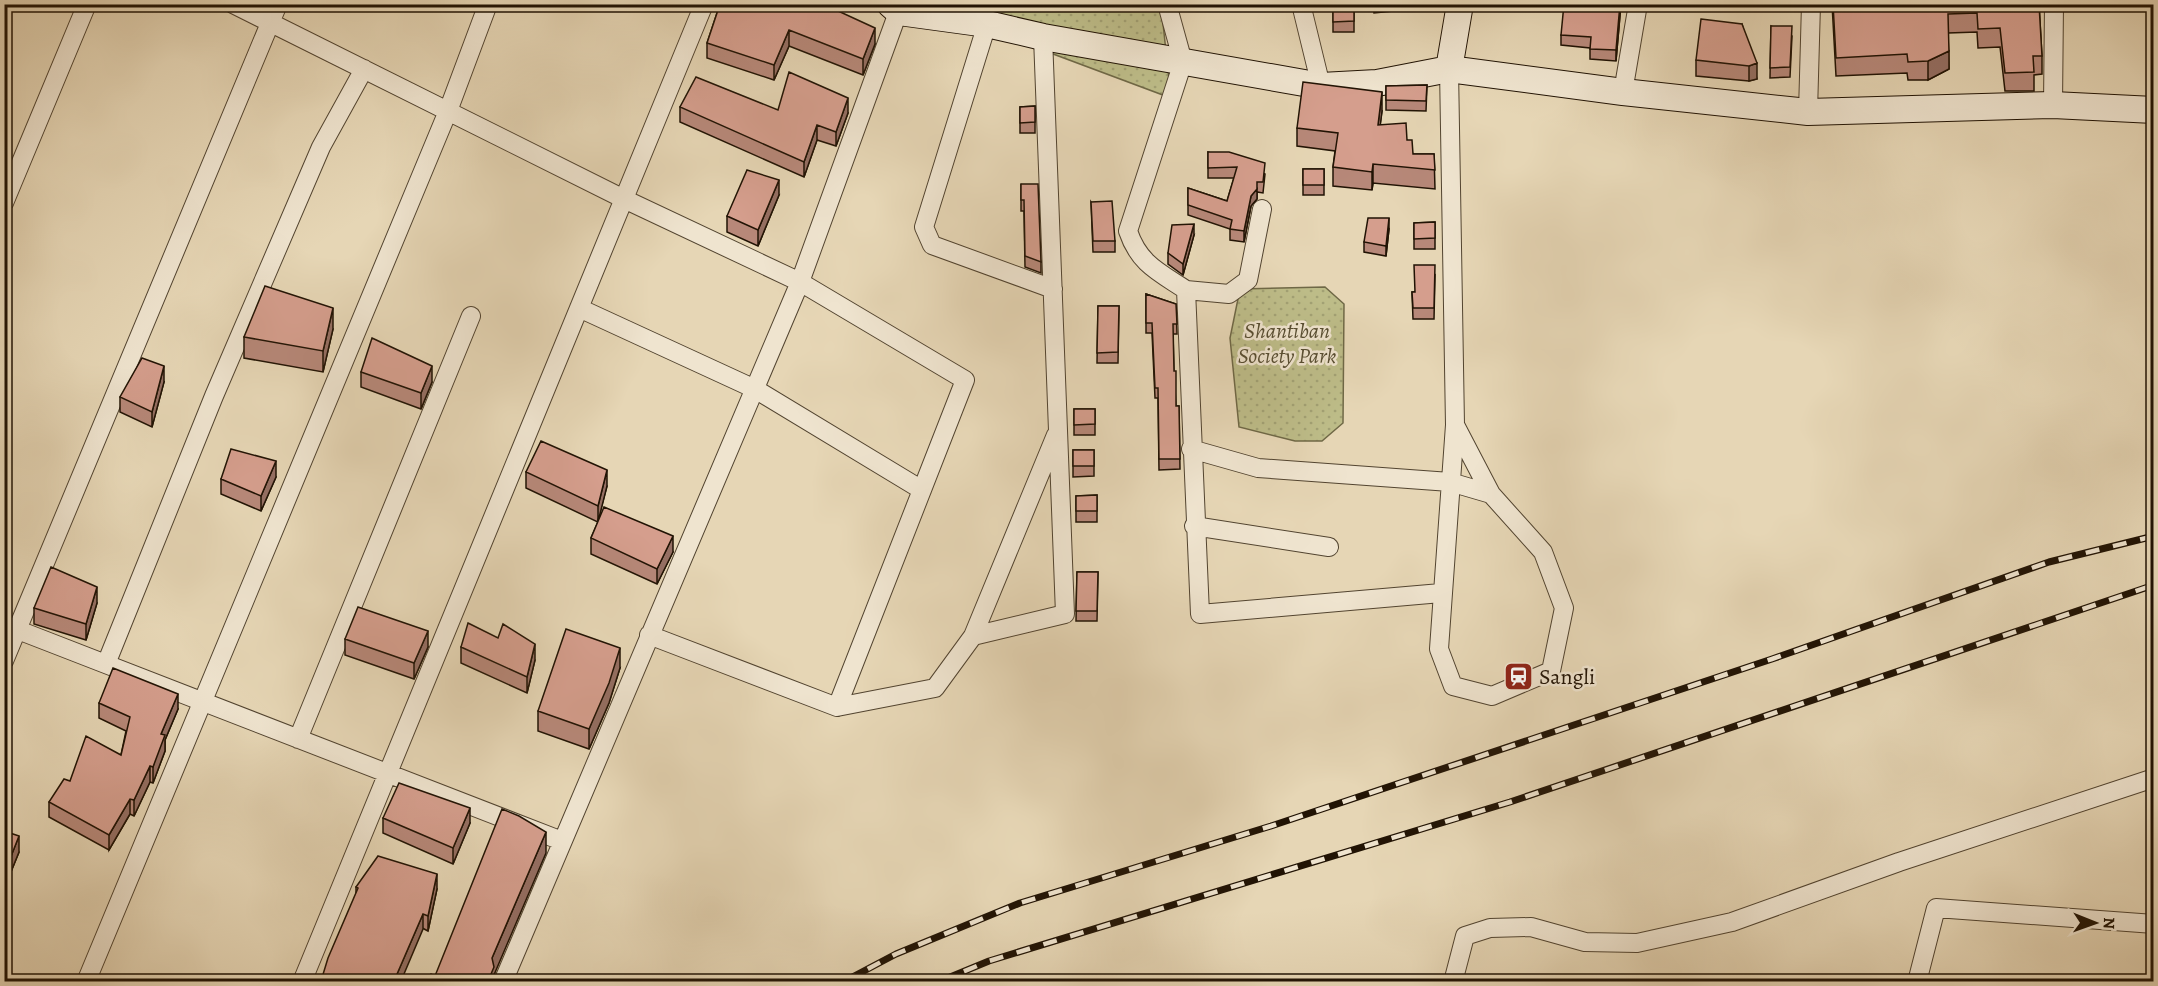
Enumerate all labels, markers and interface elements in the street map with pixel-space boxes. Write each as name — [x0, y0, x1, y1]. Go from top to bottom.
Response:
park label: Shantiban Society Park — [1238, 316, 1337, 371]
station icon: Sangli — [1502, 660, 1534, 692]
place label: Sangli — [1539, 662, 1595, 692]
north arrow — [2065, 893, 2125, 953]
text: N — [2098, 917, 2120, 930]

